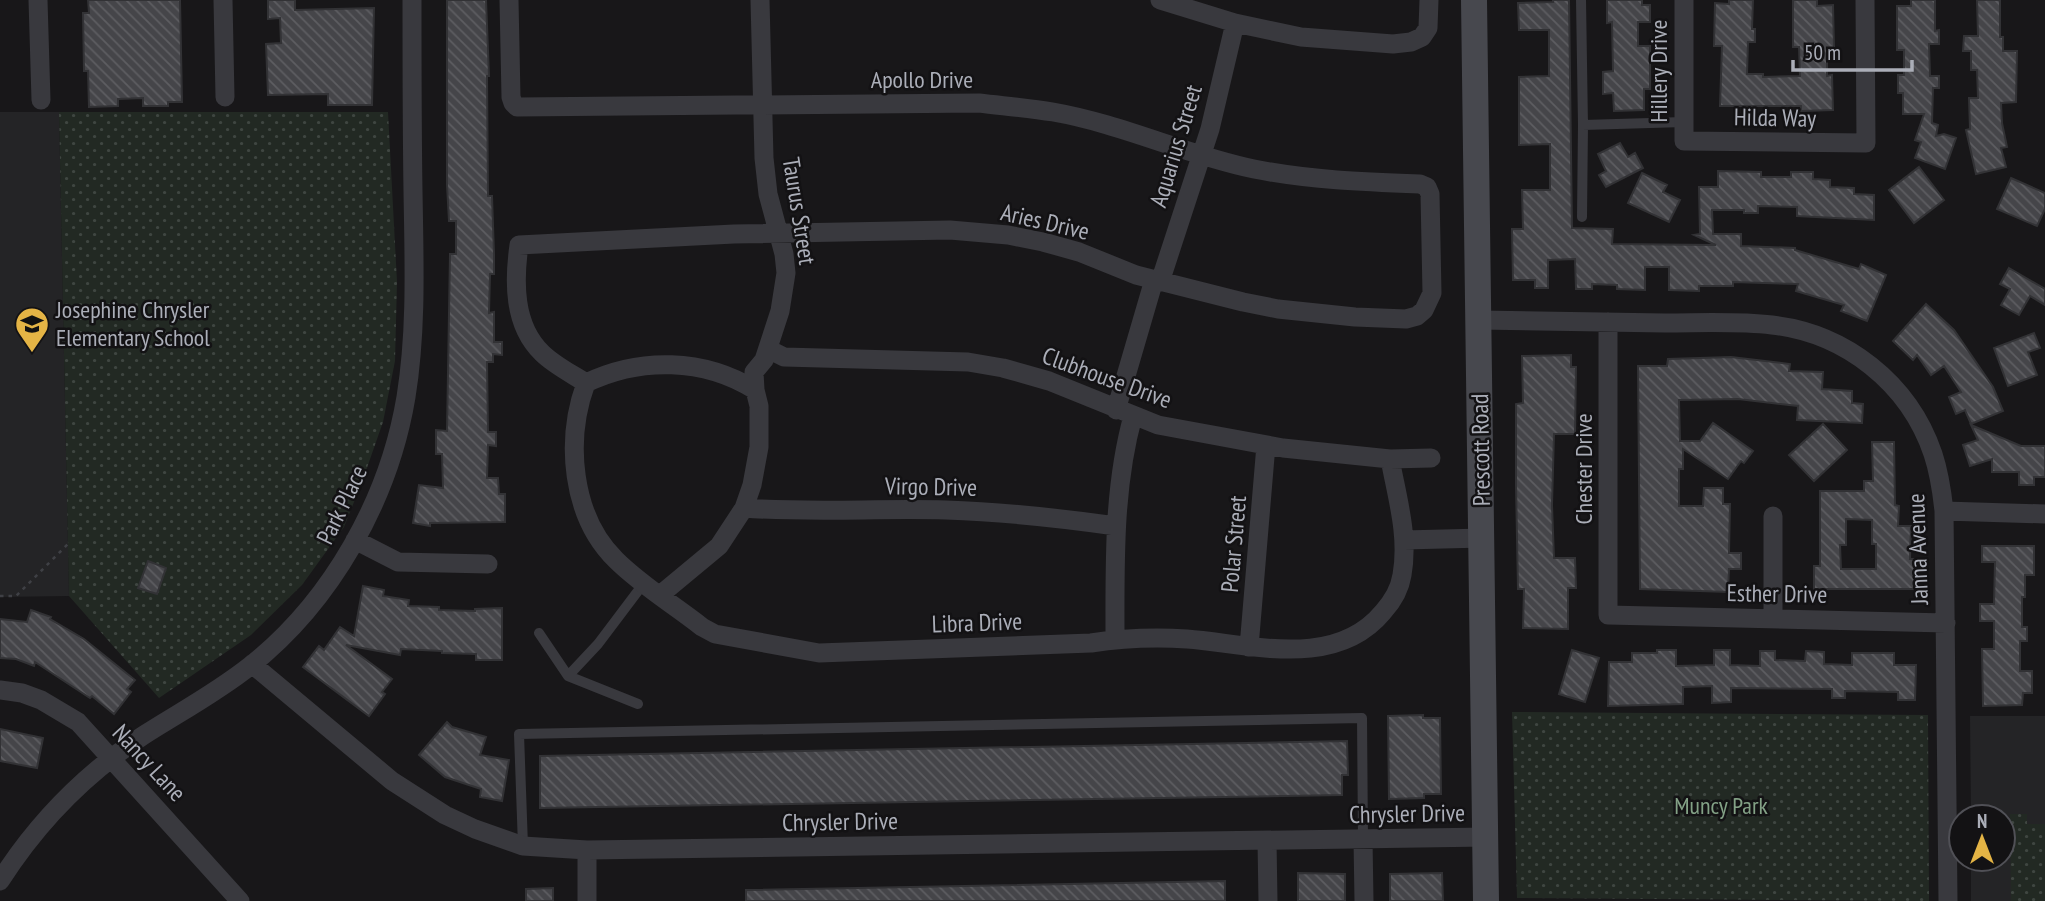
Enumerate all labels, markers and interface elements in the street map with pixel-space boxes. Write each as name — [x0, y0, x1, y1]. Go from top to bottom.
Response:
street label: Hillery Drive — [1643, 20, 1674, 122]
scale bar — [1793, 28, 1912, 72]
text: 50 m — [1804, 39, 1841, 66]
street label: Apollo Drive — [871, 64, 973, 95]
street label: Aquarius Street — [1142, 80, 1209, 211]
street label: Hilda Way — [1734, 101, 1816, 134]
street label: Taurus Street — [776, 155, 823, 267]
street label: Aries Drive — [998, 196, 1092, 247]
place label: Josephine Chrysler Elementary School — [55, 294, 210, 353]
school or university icon: Josephine Chrysler Elementary School — [13, 305, 51, 354]
street label: Clubhouse Drive — [1038, 340, 1176, 415]
street label: Prescott Road — [1464, 393, 1497, 507]
street label: Chester Drive — [1568, 413, 1599, 525]
street label: Park Place — [309, 460, 374, 549]
street label: Virgo Drive — [884, 470, 977, 503]
street label: Janna Avenue — [1900, 493, 1935, 606]
street label: Polar Street — [1214, 494, 1253, 594]
street label: Esther Drive — [1726, 577, 1828, 610]
street label: Libra Drive — [931, 605, 1023, 640]
street label: Nancy Lane — [106, 718, 193, 808]
park label: Muncy Park — [1674, 790, 1768, 821]
street label: Chrysler Drive — [1349, 797, 1465, 830]
north arrow — [1947, 803, 2017, 873]
street label: Chrysler Drive — [782, 805, 898, 838]
text: N — [1977, 809, 1987, 833]

